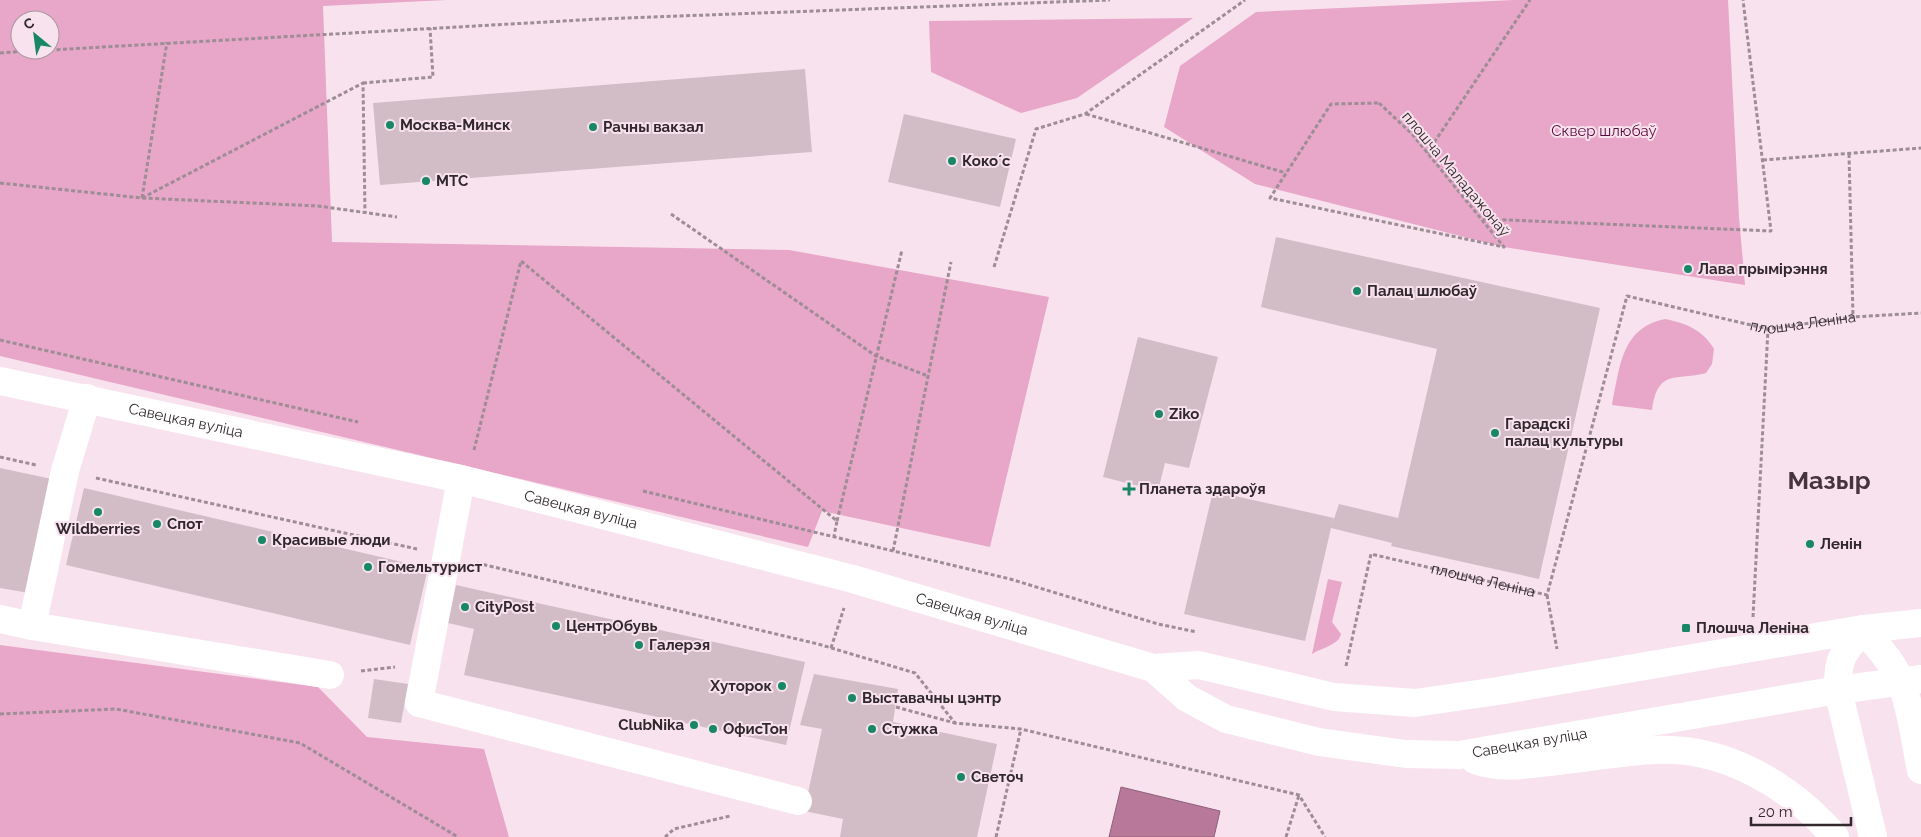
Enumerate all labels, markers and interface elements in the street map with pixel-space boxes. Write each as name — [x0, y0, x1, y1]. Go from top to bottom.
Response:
north arrow — [10, 10, 60, 60]
text: С — [21, 14, 37, 33]
street label: плошча Маладажонаў — [1398, 108, 1514, 240]
place label: Москва-Минск — [400, 116, 511, 134]
place label: Рачны вакзал — [603, 118, 704, 136]
marker: Москва-Минск — [384, 119, 396, 131]
marker: Рачны вакзал — [587, 121, 599, 133]
park label: Сквер шлюбаў — [1551, 122, 1657, 140]
place label: Кокоʼс — [962, 152, 1011, 170]
marker: Кокоʼс — [946, 155, 958, 167]
place label: МТС — [436, 172, 468, 190]
marker: МТС — [420, 175, 432, 187]
place label: Лава прымірэння — [1698, 260, 1828, 278]
marker: Лава прымірэння — [1682, 263, 1694, 275]
place label: Палац шлюбаў — [1367, 282, 1478, 300]
marker: Палац шлюбаў — [1351, 285, 1363, 297]
street label: плошча Леніна — [1748, 308, 1857, 338]
street label: Савецкая вуліца — [127, 400, 245, 441]
place label: Ziko — [1169, 405, 1199, 423]
marker: Ziko — [1153, 408, 1165, 420]
place label: Гарадскі палац культуры — [1505, 415, 1623, 450]
marker: Гарадскі палац культуры — [1489, 427, 1501, 439]
district label: Мазыр — [1787, 465, 1871, 495]
place label: Планета здароўя — [1139, 480, 1266, 498]
marker: Планета здароўя — [1123, 483, 1135, 495]
street label: Савецкая вуліца — [522, 486, 640, 533]
marker: Wildberries — [92, 506, 104, 518]
place label: Спот — [167, 515, 203, 533]
marker: Спот — [151, 518, 163, 530]
place label: Wildberries — [56, 520, 140, 538]
place label: Красивые люди — [272, 531, 391, 549]
marker: Красивые люди — [256, 534, 268, 546]
place label: Ленін — [1820, 535, 1862, 553]
marker: Ленін — [1804, 538, 1816, 550]
place label: Гомельтурист — [378, 558, 483, 576]
street label: плошча Леніна — [1429, 559, 1537, 601]
marker: Гомельтурист — [362, 561, 374, 573]
street label: Савецкая вуліца — [914, 589, 1030, 639]
place label: CityPost — [475, 598, 535, 616]
marker: CityPost — [459, 601, 471, 613]
place label: ЦентрОбувь — [566, 617, 657, 635]
place label: Плошча Леніна — [1696, 619, 1809, 637]
marker: ЦентрОбувь — [550, 620, 562, 632]
marker: Плошча Леніна — [1680, 622, 1692, 634]
place label: Галерэя — [649, 636, 710, 654]
marker: Галерэя — [633, 639, 645, 651]
place label: Хуторок — [709, 677, 772, 695]
marker: Хуторок — [776, 680, 788, 692]
place label: Выставачны цэнтр — [862, 689, 1002, 707]
marker: Выставачны цэнтр — [846, 692, 858, 704]
place label: ClubNika — [618, 716, 684, 734]
marker: ClubNika — [688, 719, 700, 731]
place label: ОфисТон — [723, 720, 788, 738]
place label: Стужка — [882, 720, 938, 738]
marker: ОфисТон — [707, 723, 719, 735]
marker: Стужка — [866, 723, 878, 735]
street label: Савецкая вуліца — [1471, 724, 1589, 762]
place label: Светоч — [971, 768, 1024, 786]
marker: Светоч — [955, 771, 967, 783]
scale bar — [1751, 794, 1851, 826]
text: 20 m — [1758, 803, 1793, 821]

